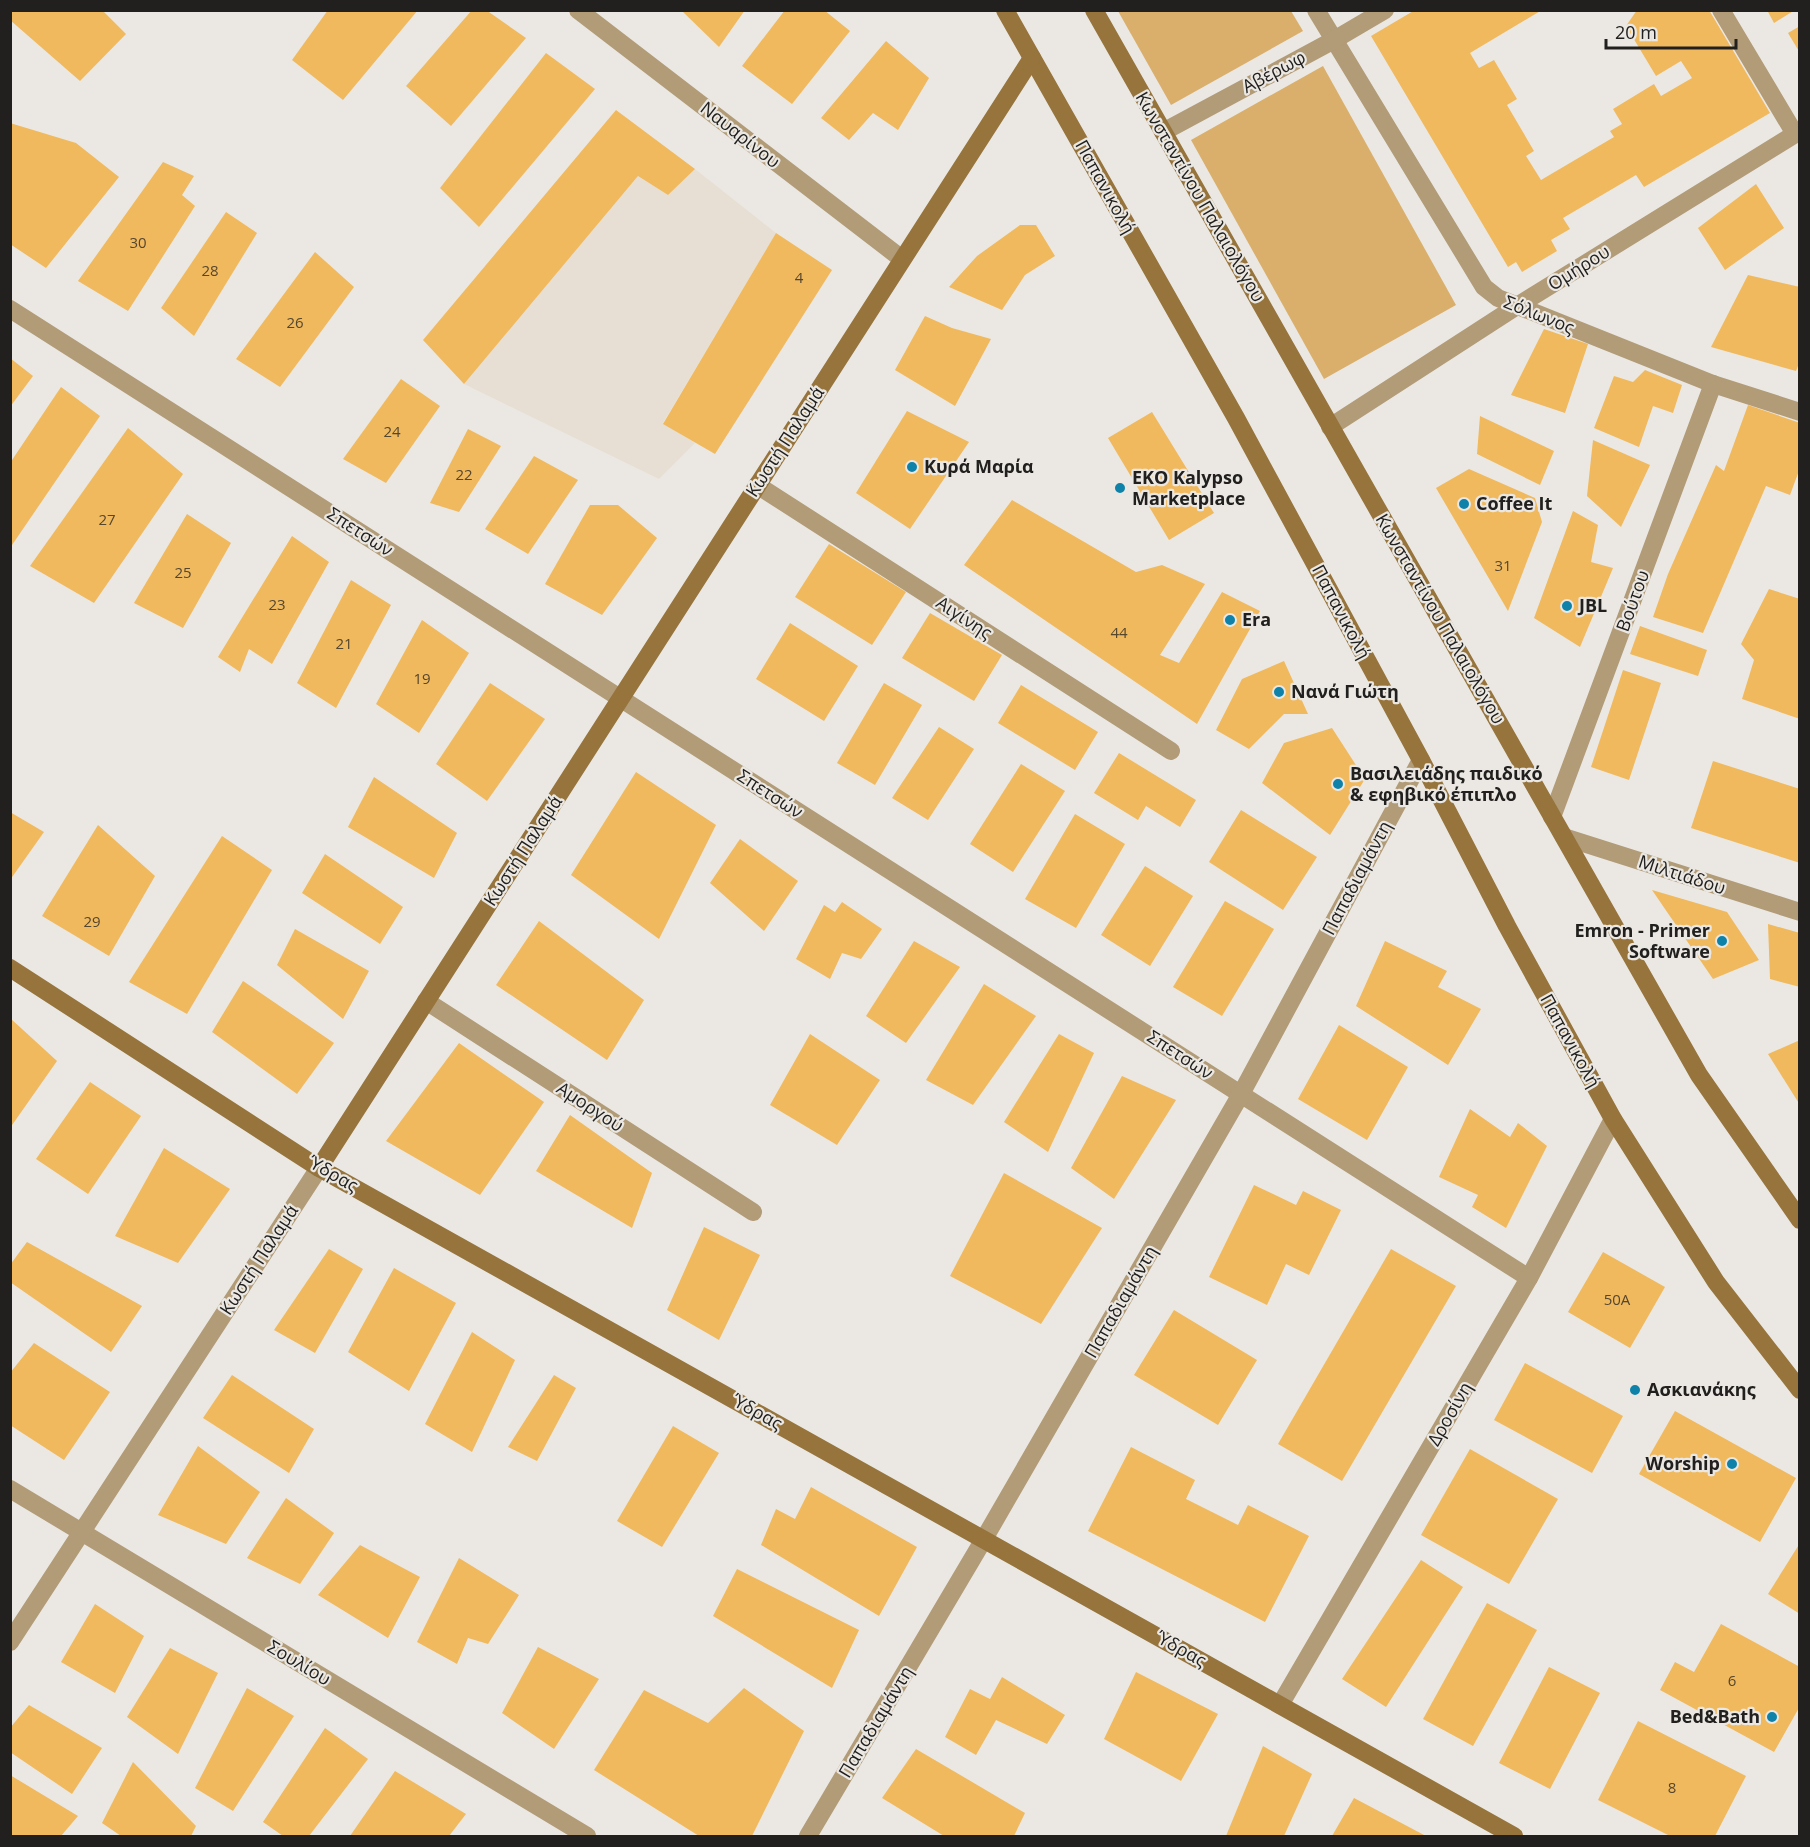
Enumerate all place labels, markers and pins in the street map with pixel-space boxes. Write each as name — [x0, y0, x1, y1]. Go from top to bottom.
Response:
place label: Κυρά Μαρία — [924, 454, 1034, 478]
marker: Κυρά Μαρία — [905, 460, 919, 474]
place label: EKO Kalypso Marketplace — [1132, 465, 1245, 510]
marker: EKO Kalypso Marketplace — [1113, 481, 1127, 495]
place label: Coffee It — [1476, 491, 1552, 515]
marker: Coffee It — [1457, 497, 1471, 511]
place label: JBL — [1577, 593, 1607, 617]
marker: JBL — [1560, 599, 1574, 613]
place label: Era — [1242, 607, 1271, 631]
marker: Era — [1223, 613, 1237, 627]
place label: Νανά Γιώτη — [1291, 679, 1399, 703]
marker: Νανά Γιώτη — [1272, 685, 1286, 699]
place label: Βασιλειάδης παιδικό & εφηβικό έπιπλο — [1350, 761, 1543, 806]
marker: Βασιλειάδης παιδικό & εφηβικό έπιπλο — [1331, 777, 1345, 791]
place label: Emron - Primer Software — [1574, 918, 1710, 963]
marker: Emron - Primer Software — [1715, 934, 1729, 948]
place label: Ασκιανάκης — [1647, 1377, 1756, 1401]
marker: Ασκιανάκης — [1628, 1383, 1642, 1397]
place label: Worship — [1646, 1451, 1720, 1475]
marker: Worship — [1725, 1457, 1739, 1471]
place label: Bed&Bath — [1670, 1704, 1760, 1728]
marker: Bed&Bath — [1765, 1710, 1779, 1724]

